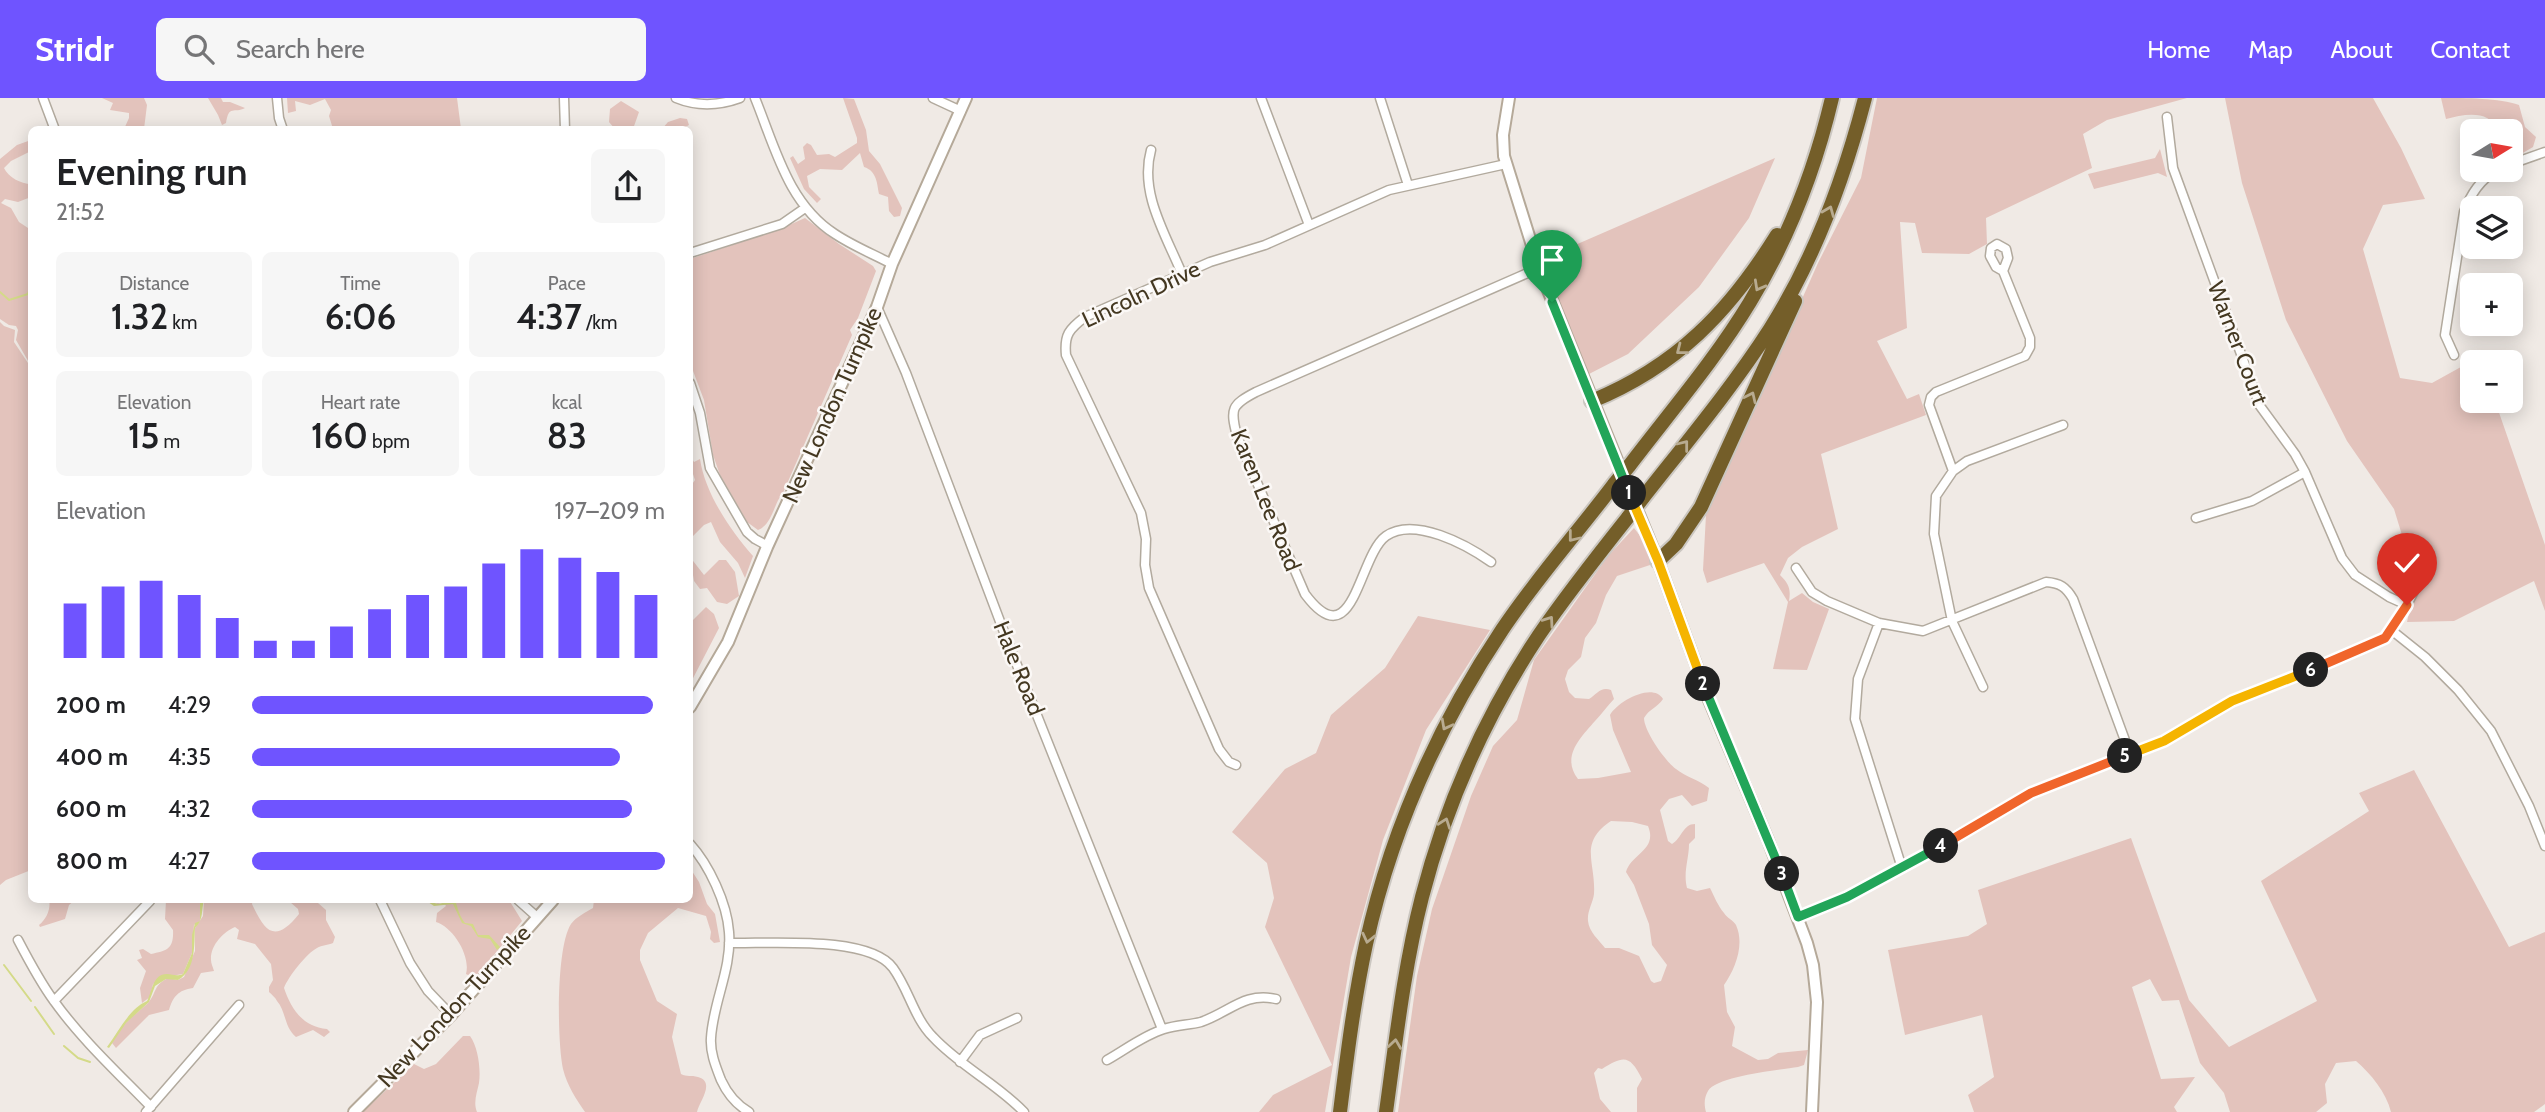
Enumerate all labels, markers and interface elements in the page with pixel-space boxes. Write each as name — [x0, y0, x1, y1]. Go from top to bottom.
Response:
search box — [156, 18, 646, 81]
text: Stridr — [35, 29, 114, 69]
icon: search — [180, 30, 218, 68]
text: Search here — [236, 33, 365, 65]
text: Home — [2147, 35, 2210, 64]
text: Map — [2248, 35, 2293, 64]
text: About — [2331, 35, 2393, 64]
text: Contact — [2431, 35, 2510, 64]
north arrow — [2460, 119, 2524, 182]
map controls — [2460, 119, 2523, 413]
text: Evening run — [56, 148, 248, 195]
button: share — [591, 149, 665, 223]
button: layers — [2460, 196, 2523, 259]
text: 21:52 — [56, 198, 105, 226]
one-way arrow — [1821, 206, 1835, 218]
pin — [1522, 230, 1582, 302]
icon: arrive — [1533, 241, 1571, 279]
street label: Lincoln Drive — [1077, 254, 1205, 334]
text: Distance — [119, 272, 189, 295]
text: Time — [340, 272, 381, 295]
text: Pace — [548, 272, 586, 295]
button: + — [2460, 273, 2523, 336]
street label: Warner Court — [2202, 277, 2274, 409]
one-way arrow — [1754, 278, 1767, 291]
text: 1.32 — [111, 295, 168, 338]
text: 6:06 — [325, 295, 396, 338]
text: 4:37 — [516, 295, 582, 338]
street label: New London Turnpike — [776, 303, 888, 507]
text: km — [168, 311, 198, 334]
text: /km — [582, 311, 617, 334]
one-way arrow — [1676, 342, 1689, 355]
button: − — [2460, 350, 2523, 413]
text: Elevation — [117, 391, 191, 414]
text: Heart rate — [321, 391, 400, 414]
text: kcal — [552, 391, 582, 414]
one-way arrow — [1743, 392, 1757, 404]
text: 15 — [128, 414, 159, 457]
text: 160 — [311, 414, 368, 457]
text: 83 — [547, 414, 587, 457]
street label: Karen Lee Road — [1225, 425, 1307, 575]
text: m — [159, 430, 180, 453]
text: bpm — [368, 430, 410, 453]
one-way arrow — [1676, 440, 1689, 453]
pin: 1 — [1612, 476, 1646, 510]
text: 1 — [1625, 481, 1632, 504]
text: Elevation — [56, 497, 146, 525]
text: 197–209 m — [555, 497, 665, 525]
one-way arrow — [1569, 529, 1582, 542]
pin — [2377, 533, 2437, 605]
icon: check — [2388, 544, 2426, 582]
one-way arrow — [1541, 616, 1553, 629]
street label: Hale Road — [987, 617, 1051, 719]
pin: 6 — [2294, 652, 2328, 688]
text: 6 — [2305, 658, 2316, 681]
pin: 2 — [1686, 666, 1720, 702]
text: 2 — [1697, 672, 1708, 695]
text: 200 m — [56, 691, 126, 719]
text: 4:29 — [168, 691, 211, 719]
one-way arrow — [1441, 718, 1454, 730]
pin: 5 — [2108, 738, 2142, 774]
text: 400 m — [56, 743, 128, 771]
text: 4:35 — [168, 743, 211, 771]
text: 5 — [2119, 744, 2130, 767]
text: 600 m — [56, 795, 127, 823]
text: 4:32 — [168, 795, 211, 823]
one-way arrow — [1437, 817, 1451, 829]
pin: 4 — [1924, 828, 1958, 864]
text: 4 — [1935, 834, 1946, 857]
text: 800 m — [56, 847, 128, 875]
text: 4:27 — [168, 847, 210, 875]
pin: 3 — [1764, 856, 1800, 892]
text: 3 — [1776, 862, 1787, 885]
street label: New London Turnpike — [372, 919, 536, 1093]
one-way arrow — [1361, 932, 1376, 944]
one-way arrow — [1387, 1039, 1402, 1050]

